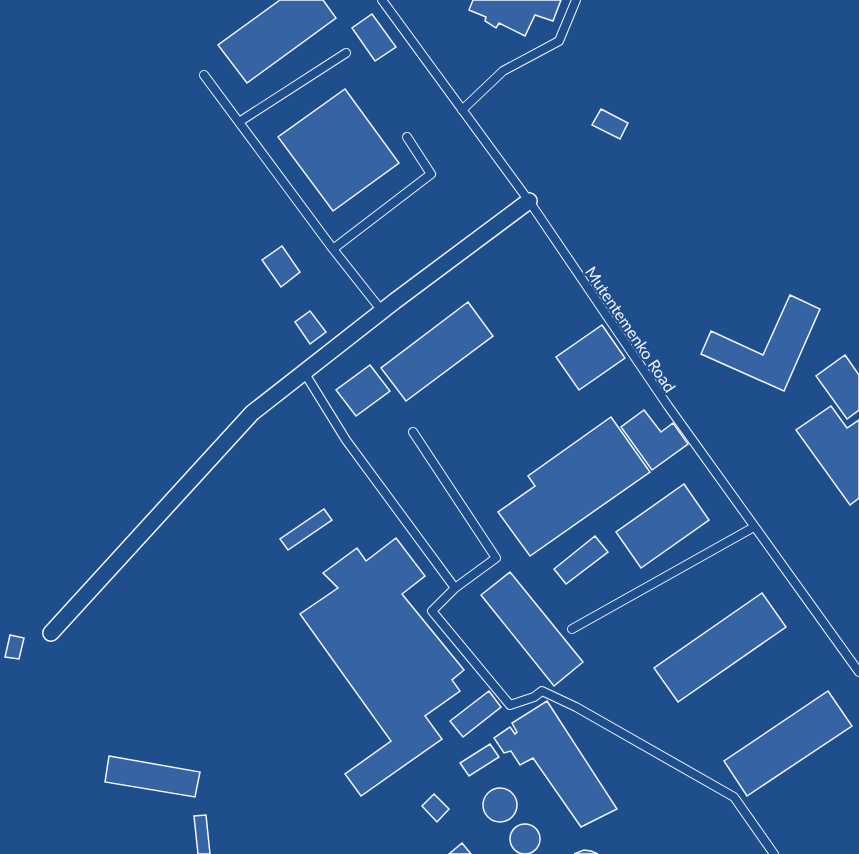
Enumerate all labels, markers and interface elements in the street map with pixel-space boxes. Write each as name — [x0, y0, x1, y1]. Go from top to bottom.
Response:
street label: Mutentemenko Road — [582, 263, 680, 395]

